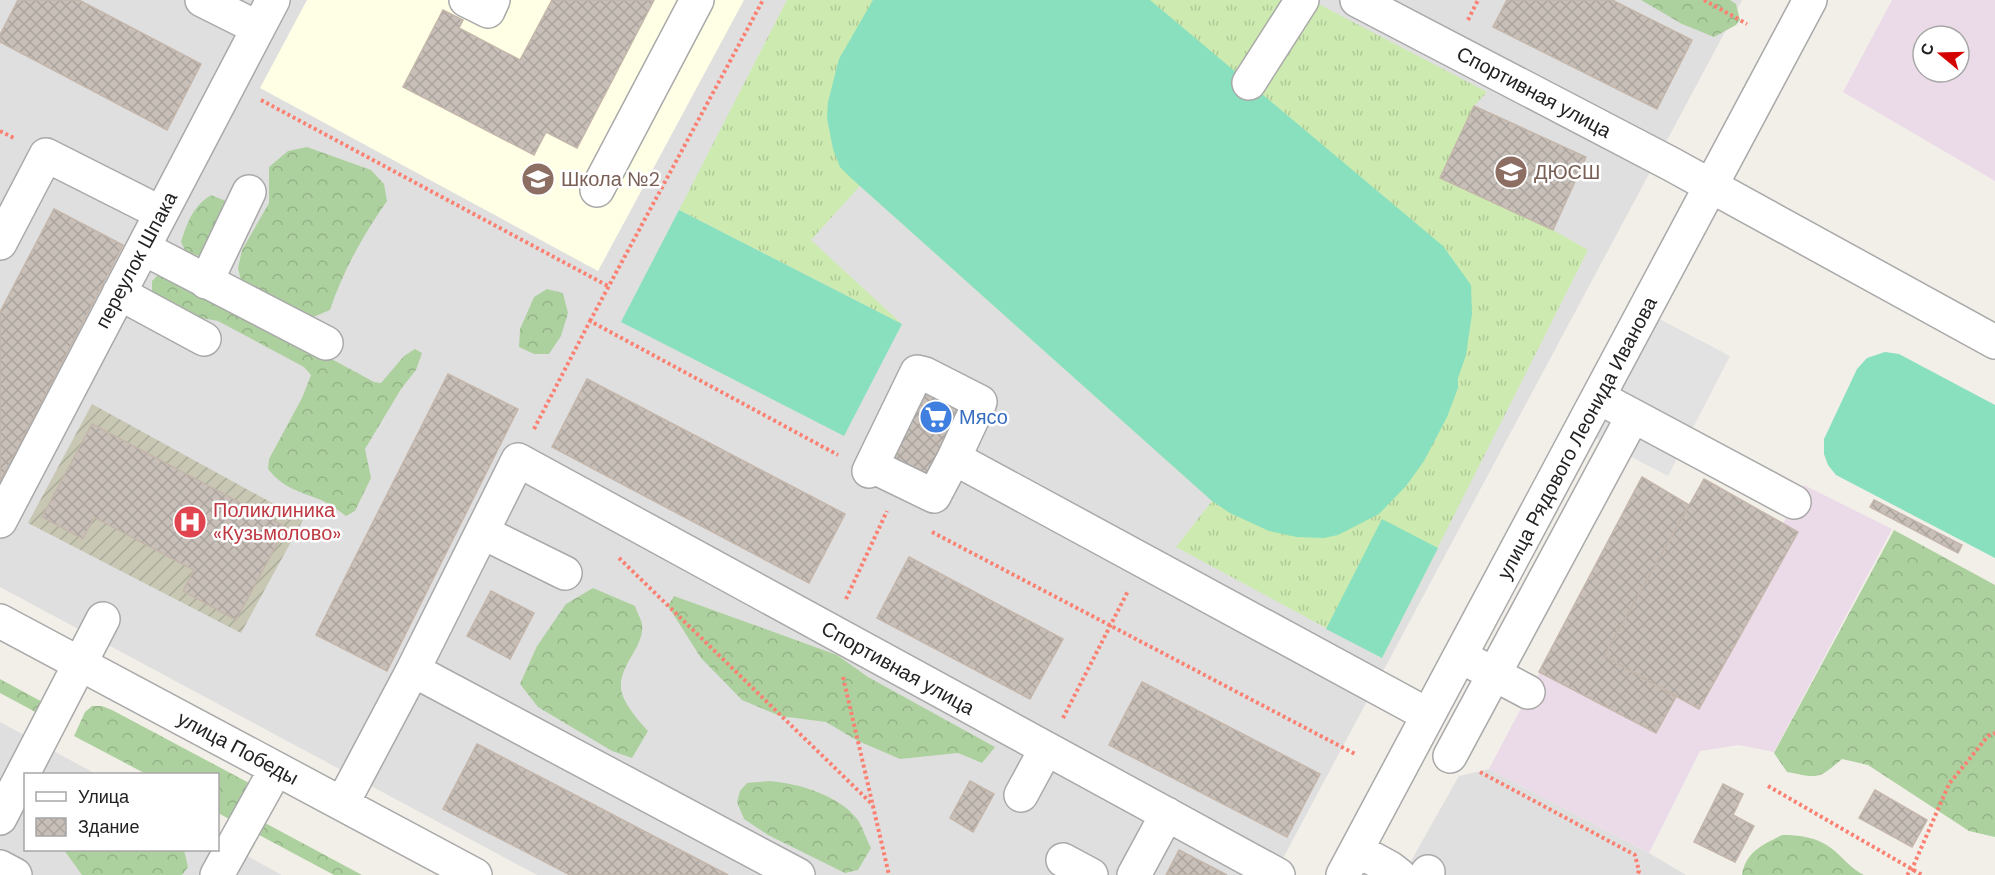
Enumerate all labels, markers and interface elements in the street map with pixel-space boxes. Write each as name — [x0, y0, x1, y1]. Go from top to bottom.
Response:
north arrow — [1911, 24, 1971, 84]
street label: Спортивная улица — [1452, 40, 1617, 144]
text: С — [1915, 40, 1939, 58]
school or university icon: ДЮСШ — [1493, 154, 1529, 190]
place label: ДЮСШ — [1534, 159, 1600, 185]
school or university icon: Школа №2 — [520, 161, 556, 197]
place label: Школа №2 — [561, 166, 660, 192]
street label: переулок Шпака — [89, 186, 183, 333]
street label: улица Рядового Леонида Иванова — [1491, 291, 1663, 584]
supermarket icon: Мясо — [918, 399, 954, 435]
place label: Мясо — [959, 404, 1008, 430]
place label: Поликлиника «Кузьмолово» — [213, 497, 341, 546]
hospital icon: Поликлиника «Кузьмолово» — [172, 504, 208, 540]
street label: Спортивная улица — [817, 615, 980, 721]
street label: улица Победы — [173, 705, 303, 791]
legend — [24, 773, 219, 851]
text: Улица — [78, 785, 130, 809]
text: Здание — [78, 815, 139, 839]

